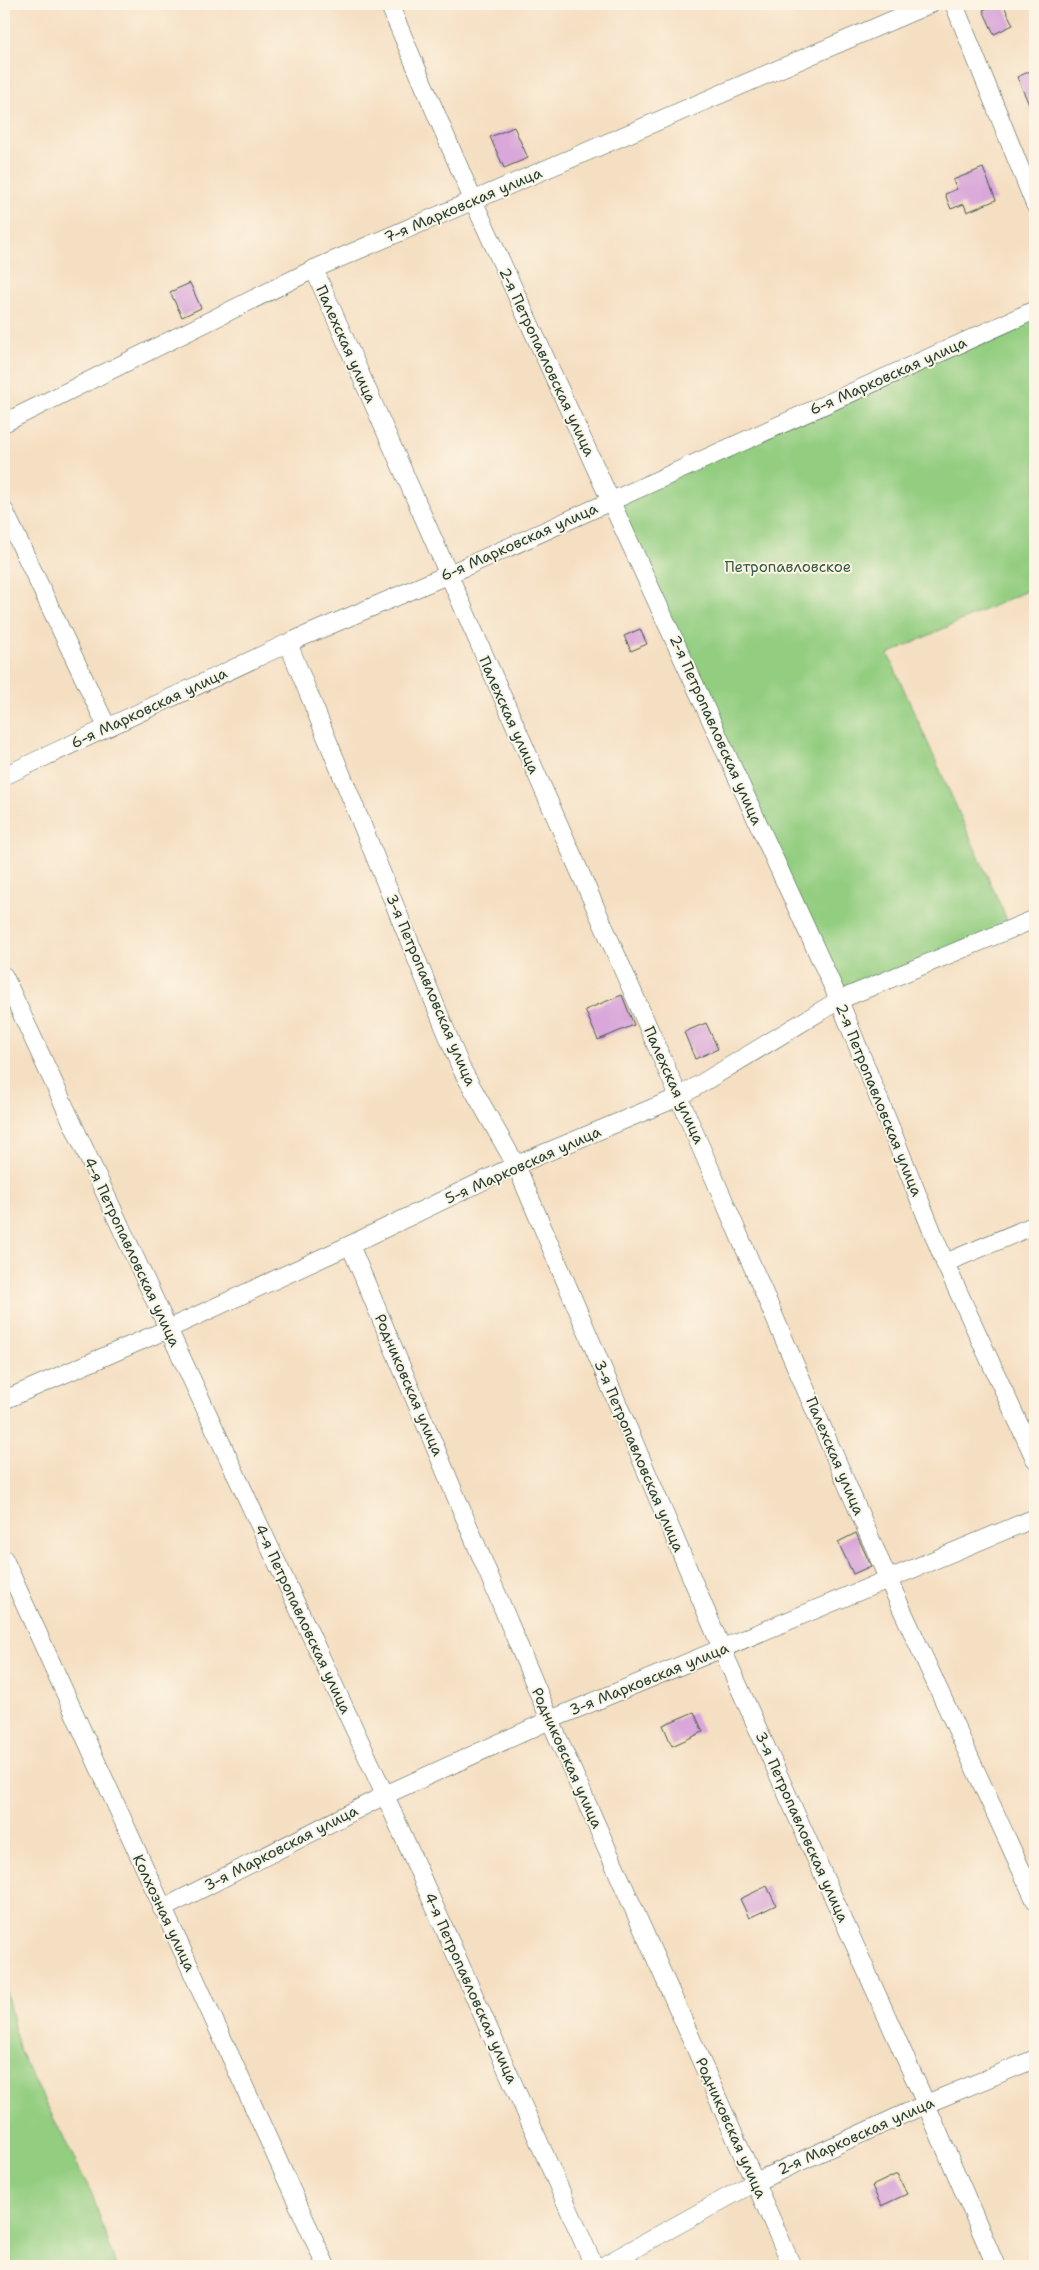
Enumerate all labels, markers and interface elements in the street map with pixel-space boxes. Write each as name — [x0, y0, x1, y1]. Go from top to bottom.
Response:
street label: 7-я Марковская улица — [381, 162, 546, 247]
street label: 2-я Петропавловская улица — [494, 264, 600, 460]
street label: Палехская улица — [311, 282, 381, 407]
street label: 6-я Марковская улица — [806, 332, 970, 420]
street label: 6-я Марковская улица — [437, 498, 601, 586]
park label: Петропавловское — [725, 557, 851, 577]
street label: 2-я Петропавловская улица — [665, 632, 767, 829]
street label: Палехская улица — [474, 653, 544, 778]
street label: 6-я Марковская улица — [68, 663, 231, 753]
street label: 3-я Петропавловская улица — [381, 891, 481, 1090]
street label: 2-я Петропавловская улица — [831, 1001, 927, 1200]
street label: Палехская улица — [639, 1023, 709, 1148]
street label: 5-я Марковская улица — [442, 1121, 605, 1208]
street label: 4-я Петропавловская улица — [79, 1154, 185, 1351]
street label: Родниковская улица — [370, 1311, 448, 1460]
street label: 3-я Петропавловская улица — [589, 1357, 689, 1556]
street label: Палехская улица — [801, 1394, 869, 1519]
street label: 4-я Петропавловская улица — [250, 1521, 356, 1718]
street label: 3-я Марковская улица — [566, 1638, 732, 1720]
street label: Родниковская улица — [527, 1684, 607, 1832]
street label: 3-я Петропавловская улица — [751, 1728, 853, 1926]
street label: 3-я Марковская улица — [201, 1800, 362, 1895]
street label: Колхозная улица — [128, 1851, 200, 1975]
street label: 4-я Петропавловская улица — [420, 1889, 523, 2087]
street label: Родниковская улица — [691, 2054, 771, 2202]
street label: 2-я Марковская улица — [775, 2092, 938, 2180]

